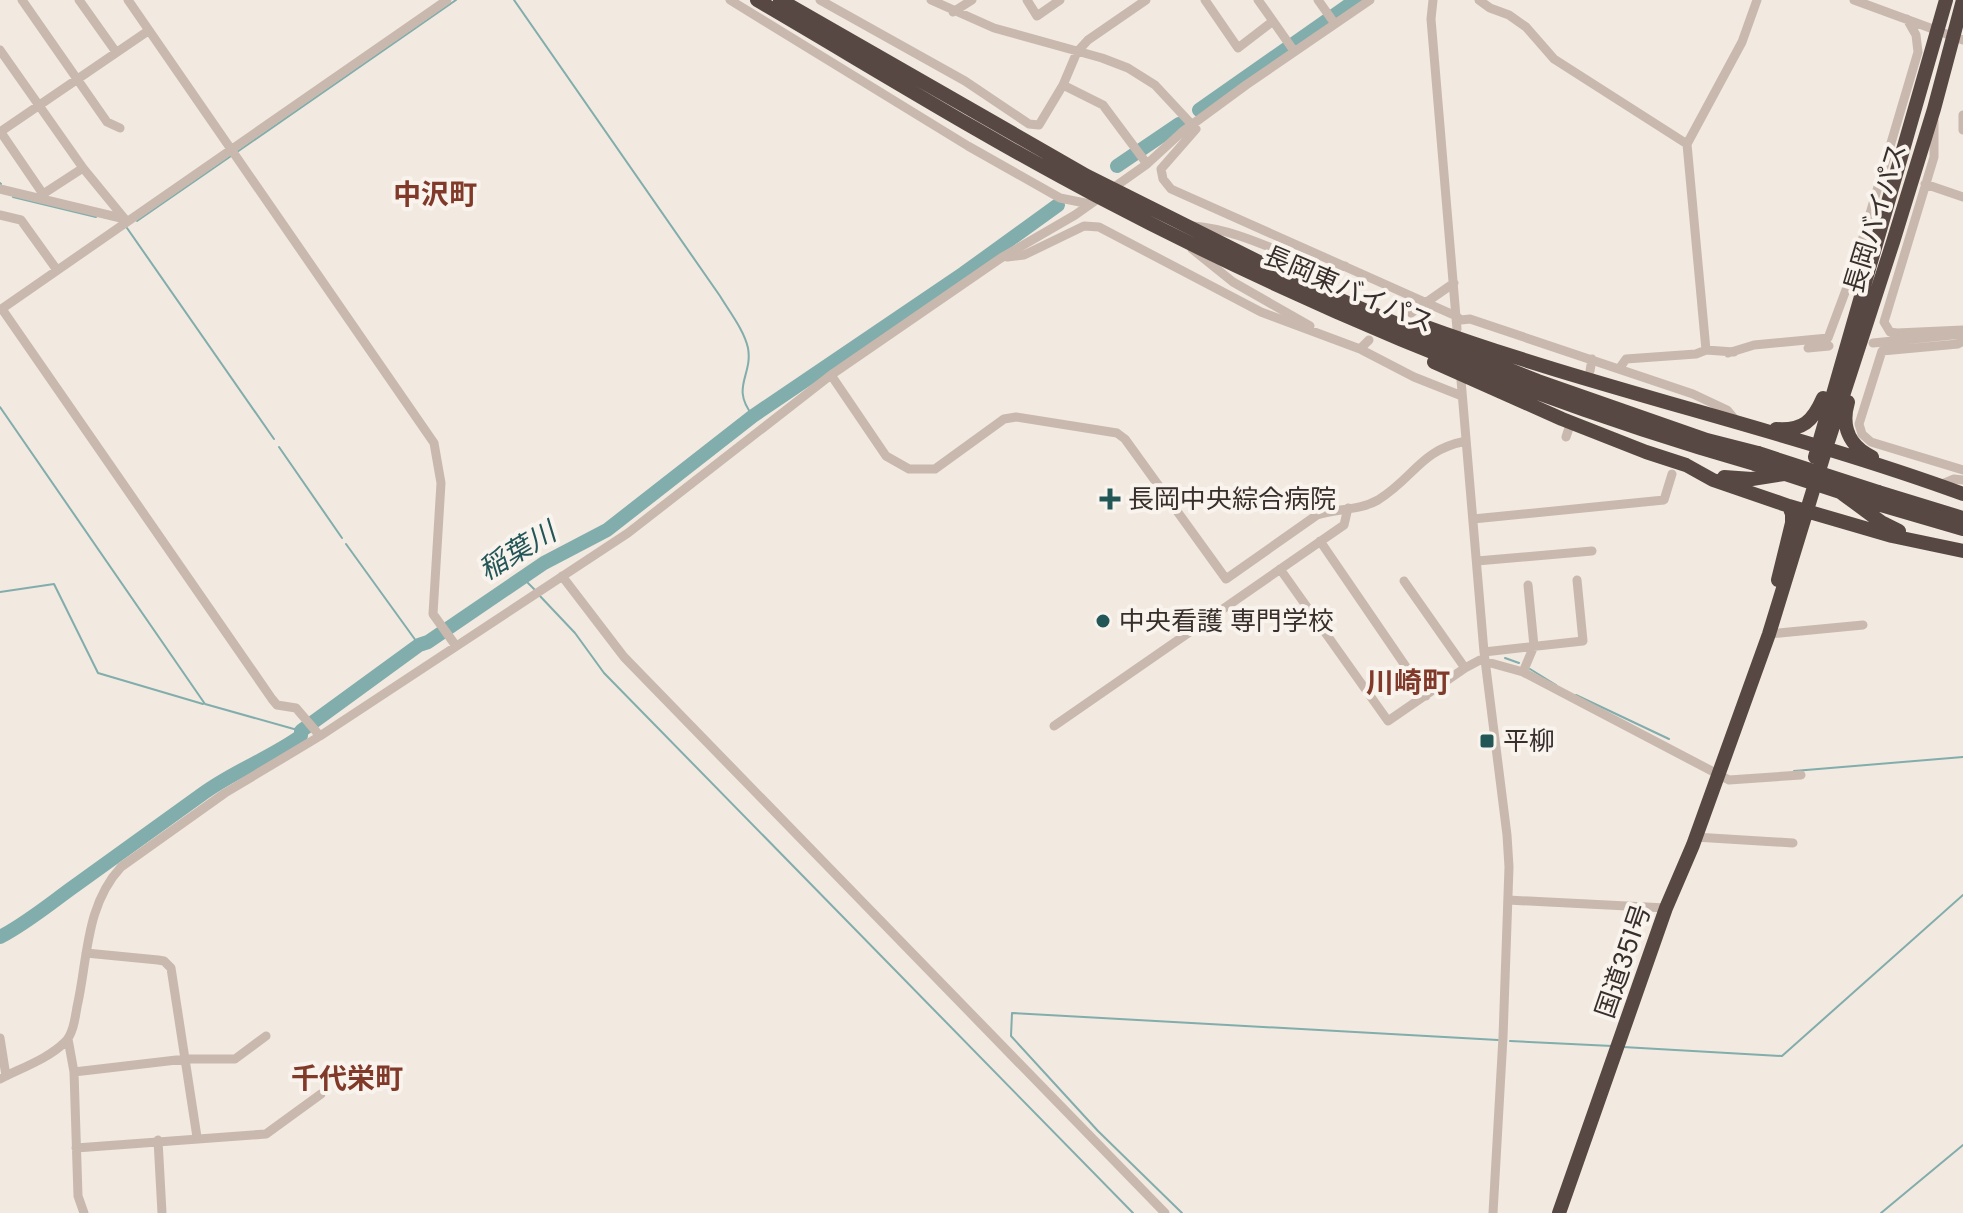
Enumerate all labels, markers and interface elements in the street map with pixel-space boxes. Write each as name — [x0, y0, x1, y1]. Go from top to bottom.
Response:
street label: 長岡バイパス — [1835, 138, 1915, 298]
district label: 中沢町 — [393, 175, 477, 214]
street label: 長岡東バイパス — [1258, 237, 1440, 341]
place label: 長岡中央綜合病院 — [1128, 481, 1336, 517]
marker: 長岡中央綜合病院 — [1099, 488, 1121, 510]
water label: 稲葉川 — [471, 511, 566, 589]
place label: 中央看護 専門学校 — [1119, 603, 1334, 639]
marker: 中央看護 専門学校 — [1094, 612, 1112, 630]
district label: 川崎町 — [1366, 663, 1450, 702]
place label: 平柳 — [1503, 723, 1555, 759]
marker: 平柳 — [1478, 732, 1496, 750]
street label: 国道351号 — [1587, 899, 1659, 1023]
district label: 千代栄町 — [291, 1059, 403, 1098]

